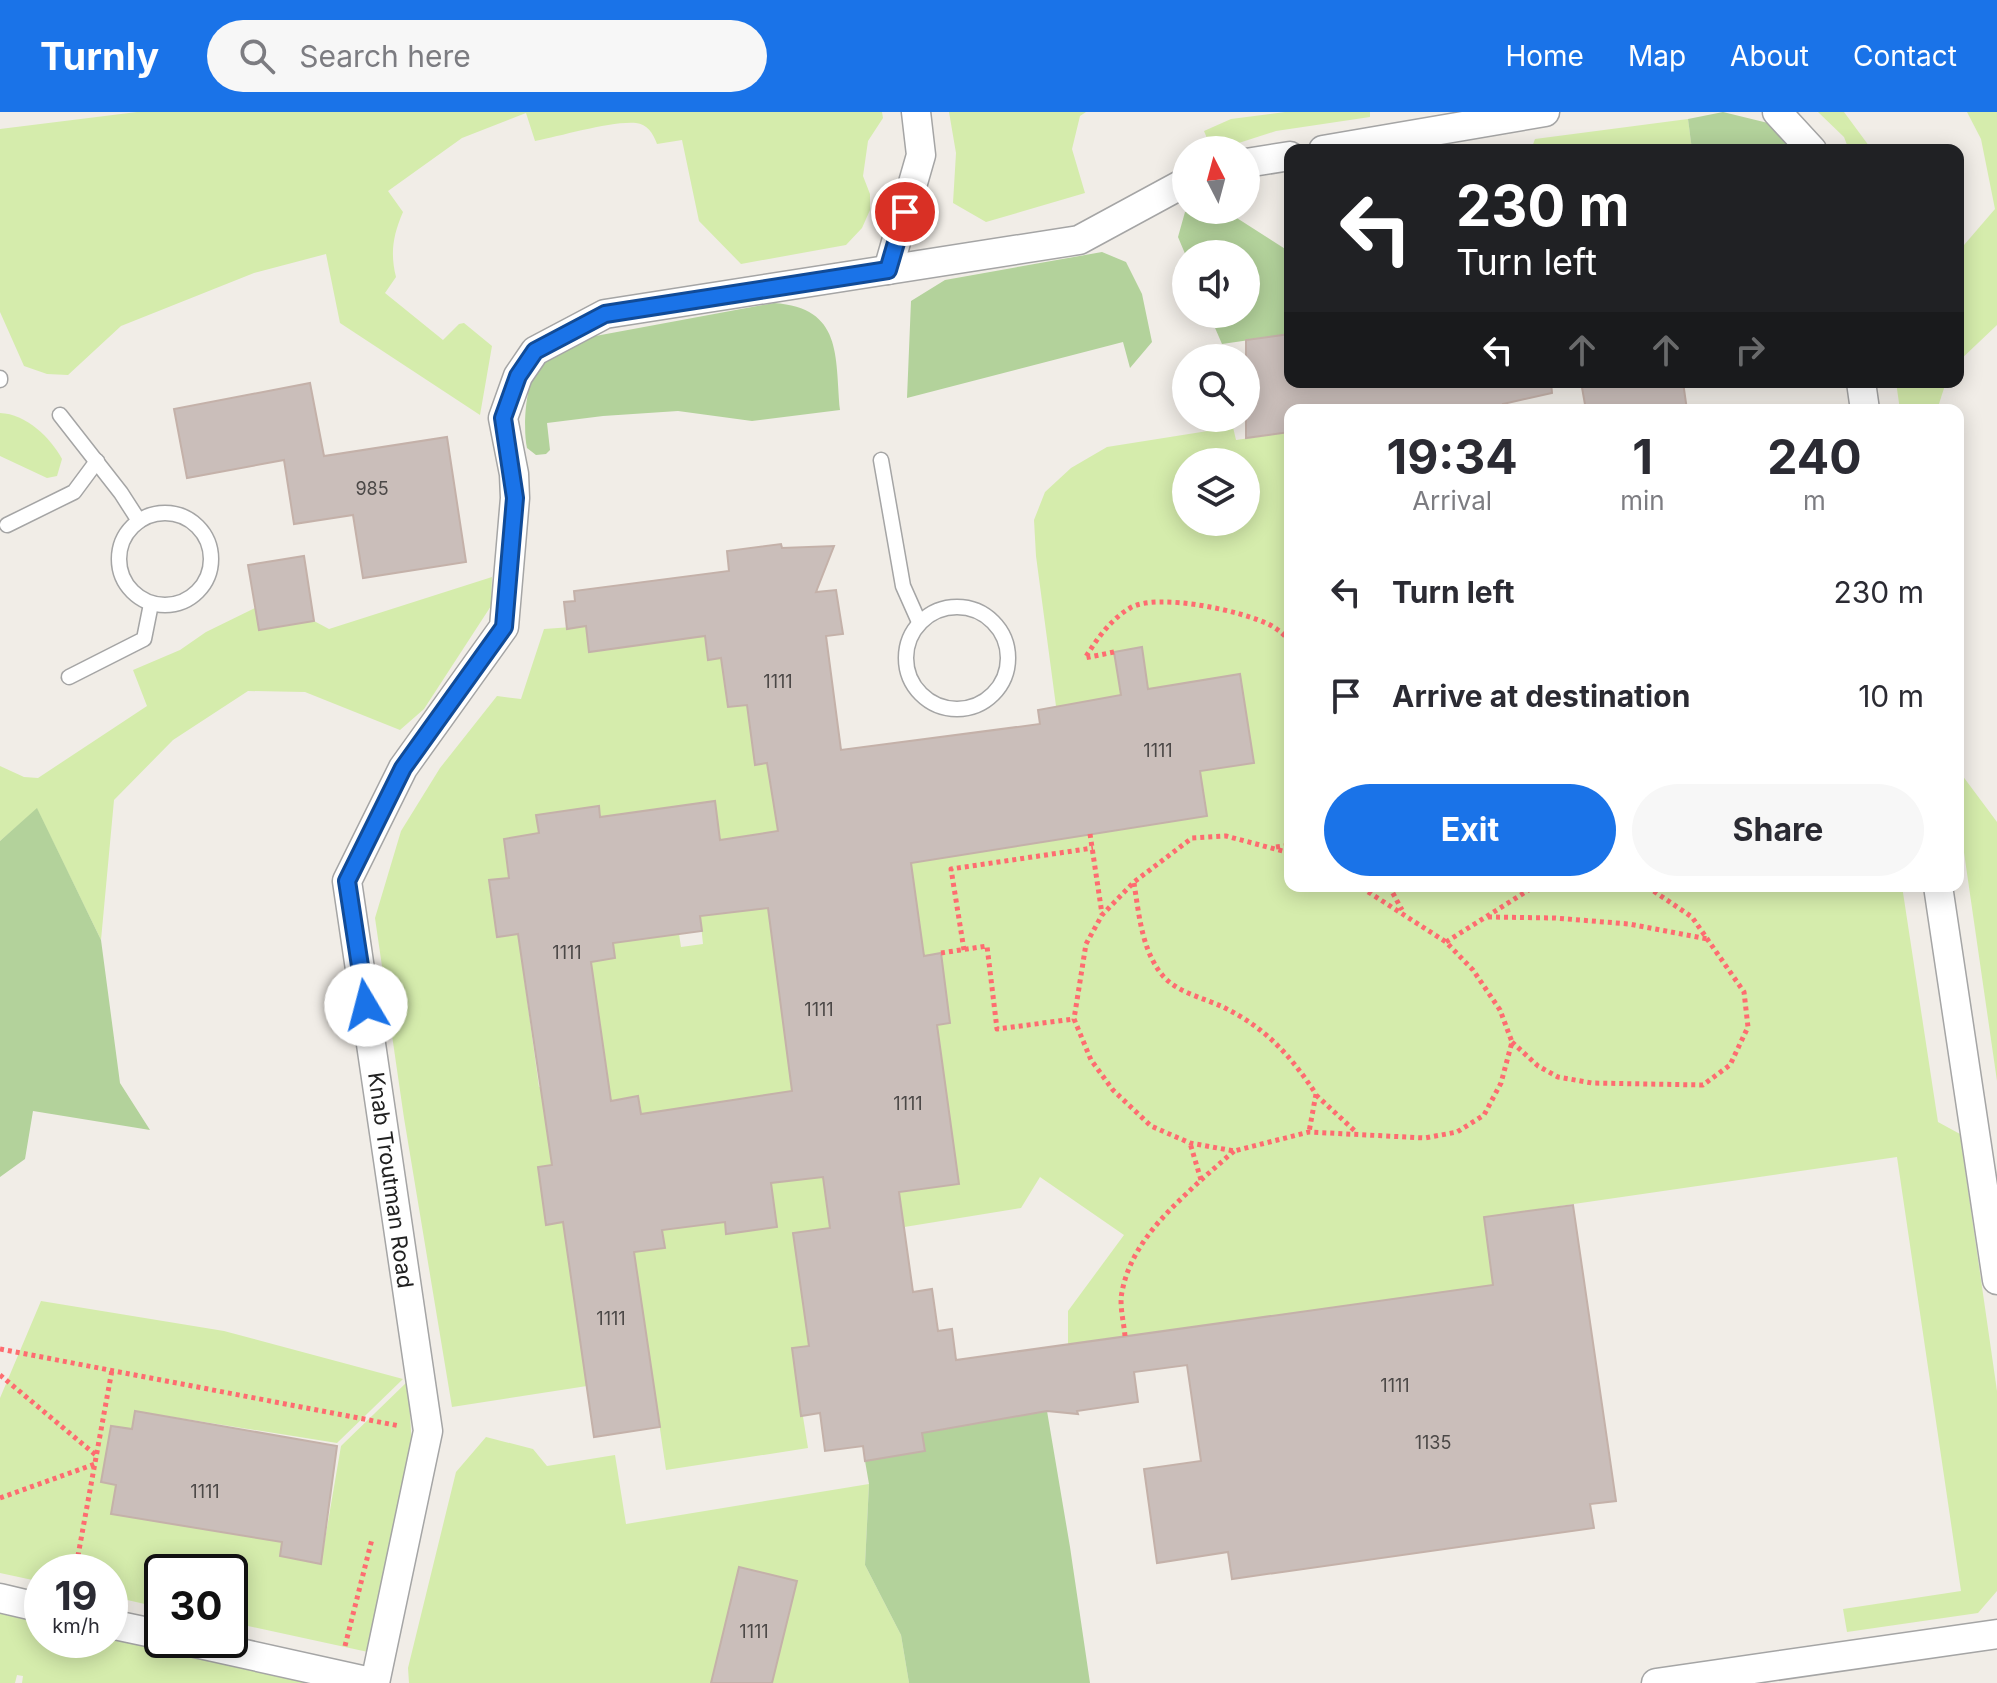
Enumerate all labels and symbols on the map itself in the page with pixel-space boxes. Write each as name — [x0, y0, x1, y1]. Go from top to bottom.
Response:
north arrow — [1172, 136, 1260, 224]
pin — [871, 178, 939, 246]
house number: 985 — [355, 478, 389, 499]
house number: 1111 — [763, 671, 793, 692]
house number: 1111 — [1143, 740, 1173, 761]
house number: 1111 — [552, 942, 582, 963]
position arrow — [324, 963, 408, 1047]
house number: 1111 — [804, 999, 834, 1020]
street label: Knab Troutman Road — [363, 1070, 419, 1290]
house number: 1111 — [893, 1093, 923, 1114]
house number: 1111 — [596, 1308, 626, 1329]
house number: 1111 — [1380, 1375, 1410, 1396]
house number: 1135 — [1415, 1432, 1451, 1453]
house number: 1111 — [190, 1481, 220, 1502]
speed limit sign: 30 — [144, 1554, 248, 1658]
house number: 1111 — [739, 1621, 769, 1642]

